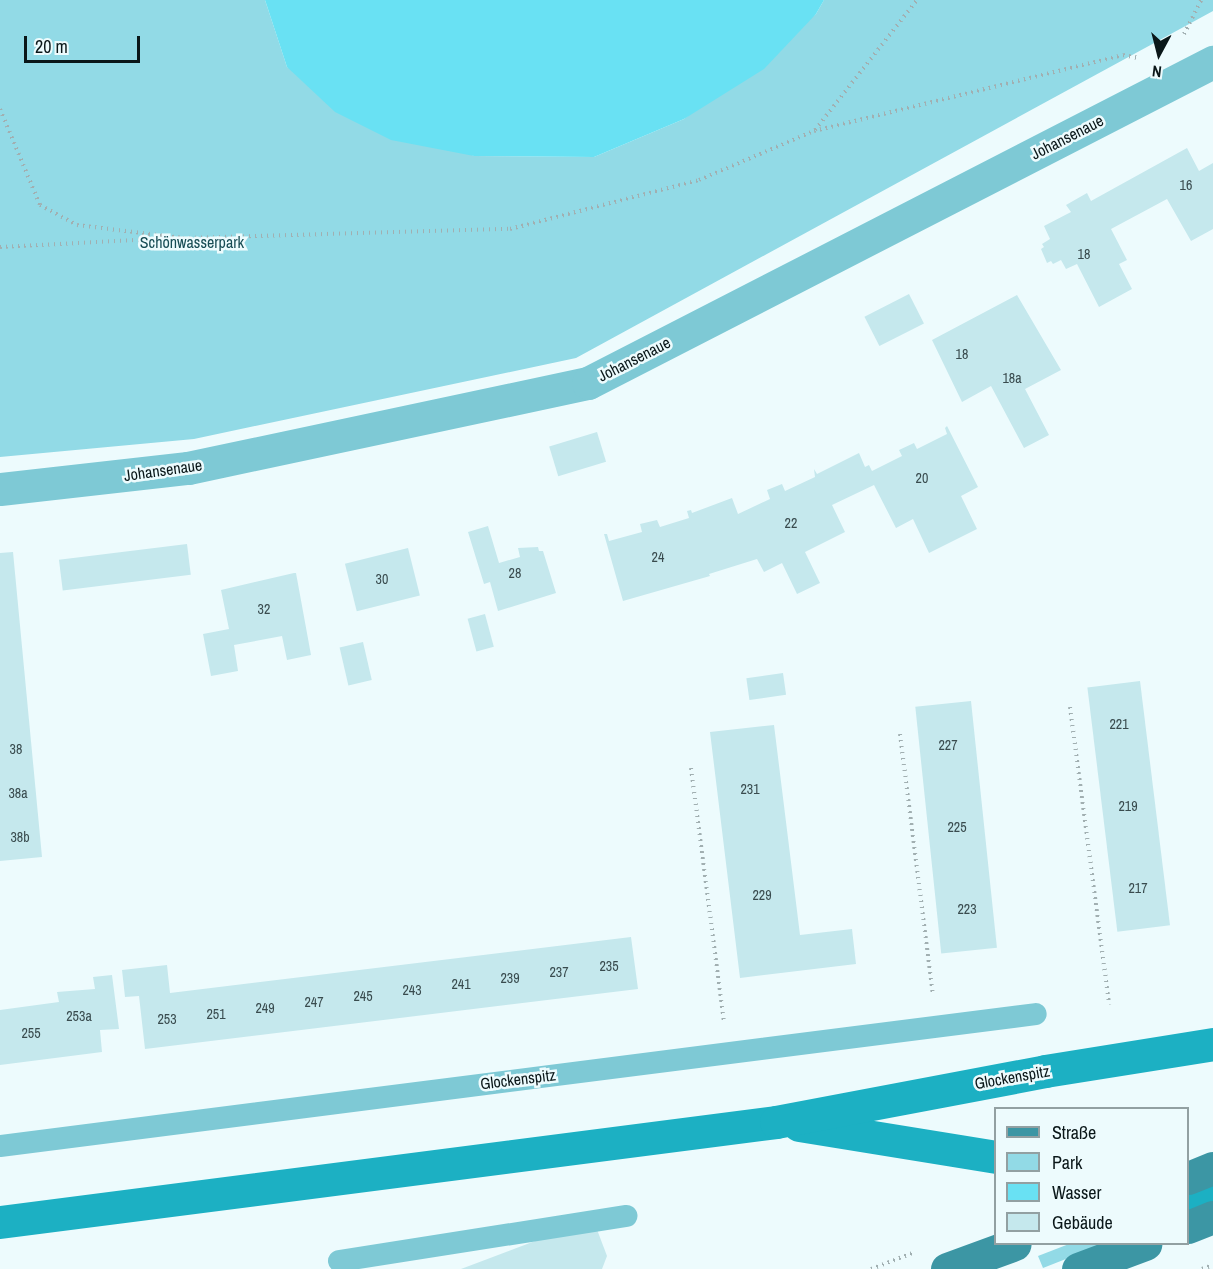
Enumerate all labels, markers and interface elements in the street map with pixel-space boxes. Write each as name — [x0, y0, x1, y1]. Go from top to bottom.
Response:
scale bar — [27, 24, 142, 62]
north arrow — [1129, 24, 1189, 84]
text: 20 m — [35, 34, 68, 59]
text: N — [1151, 60, 1163, 83]
street label: Johansenaue — [1028, 111, 1106, 163]
house number: 16 — [1180, 177, 1192, 193]
park label: Schönwasserpark — [140, 232, 244, 252]
house number: 18 — [1078, 246, 1090, 262]
street label: Johansenaue — [595, 333, 673, 385]
house number: 18 — [956, 346, 968, 362]
house number: 18a — [1002, 370, 1022, 386]
street label: Johansenaue — [123, 455, 203, 485]
house number: 20 — [916, 470, 928, 486]
house number: 22 — [785, 515, 797, 531]
house number: 24 — [652, 549, 664, 565]
house number: 28 — [509, 565, 521, 581]
house number: 30 — [376, 571, 388, 587]
house number: 32 — [258, 601, 270, 617]
house number: 221 — [1109, 716, 1129, 732]
house number: 227 — [938, 737, 958, 753]
house number: 38 — [10, 741, 22, 757]
house number: 231 — [740, 781, 760, 797]
house number: 38a — [8, 785, 28, 801]
house number: 219 — [1118, 798, 1138, 814]
house number: 225 — [947, 819, 967, 835]
house number: 38b — [10, 829, 30, 845]
house number: 217 — [1128, 880, 1148, 896]
house number: 229 — [752, 887, 772, 903]
house number: 223 — [957, 901, 977, 917]
house number: 235 — [599, 958, 619, 974]
house number: 237 — [549, 964, 569, 980]
house number: 239 — [500, 970, 520, 986]
house number: 241 — [451, 976, 471, 992]
house number: 243 — [402, 982, 422, 998]
house number: 245 — [353, 988, 373, 1004]
house number: 247 — [304, 994, 324, 1010]
house number: 249 — [255, 1000, 275, 1016]
house number: 251 — [206, 1006, 226, 1022]
house number: 253a — [66, 1008, 92, 1024]
house number: 253 — [157, 1011, 177, 1027]
house number: 255 — [21, 1025, 41, 1041]
street label: Glockenspitz — [973, 1061, 1051, 1093]
street label: Glockenspitz — [479, 1065, 557, 1093]
legend — [994, 1107, 1189, 1245]
text: Straße — [1052, 1120, 1096, 1145]
text: Park — [1052, 1150, 1082, 1175]
text: Wasser — [1052, 1180, 1101, 1205]
text: Gebäude — [1052, 1210, 1113, 1235]

